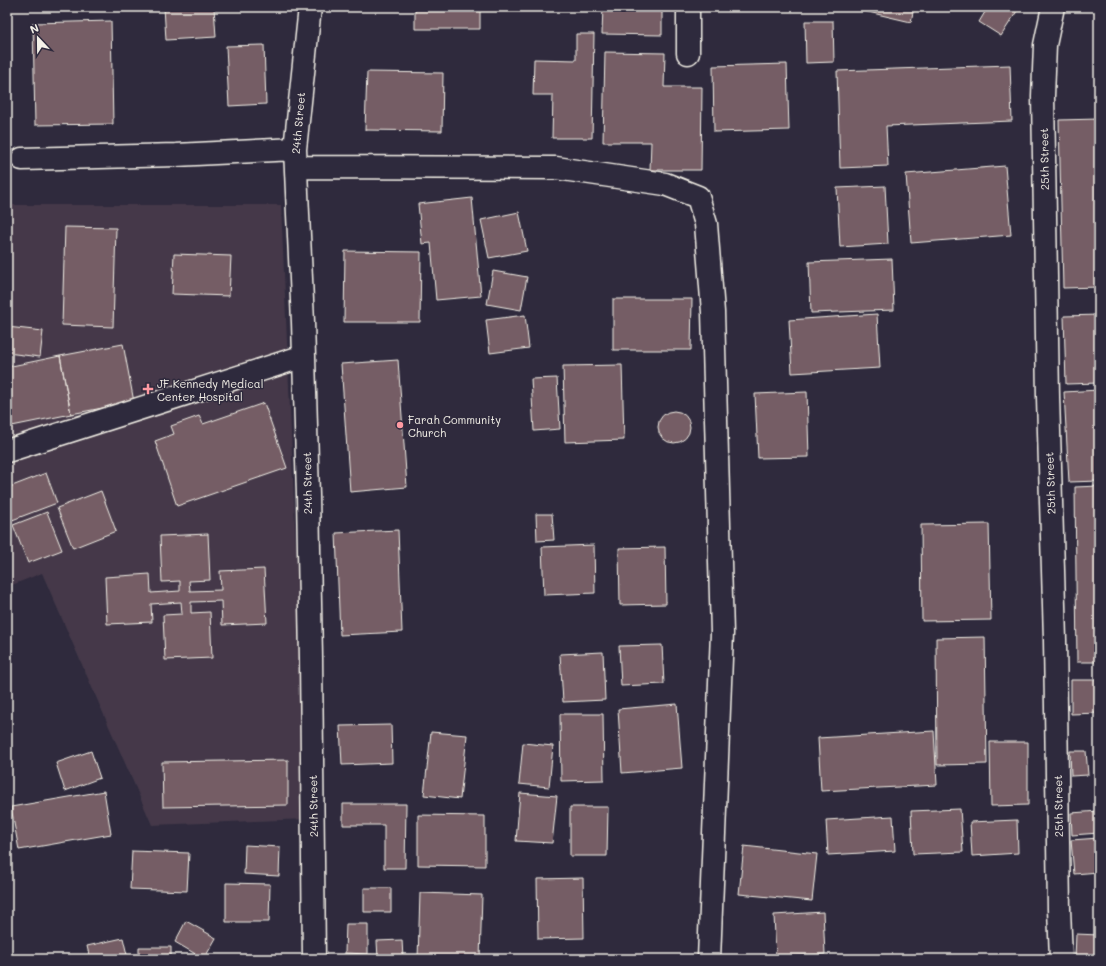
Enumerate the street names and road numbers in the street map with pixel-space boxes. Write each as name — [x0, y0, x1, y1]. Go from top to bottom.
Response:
street label: 24th Street — [288, 91, 308, 155]
street label: 25th Street — [1036, 128, 1052, 190]
street label: 24th Street — [299, 452, 315, 514]
street label: 25th Street — [1041, 452, 1059, 514]
street label: 24th Street — [305, 775, 321, 837]
street label: 25th Street — [1050, 775, 1066, 837]

